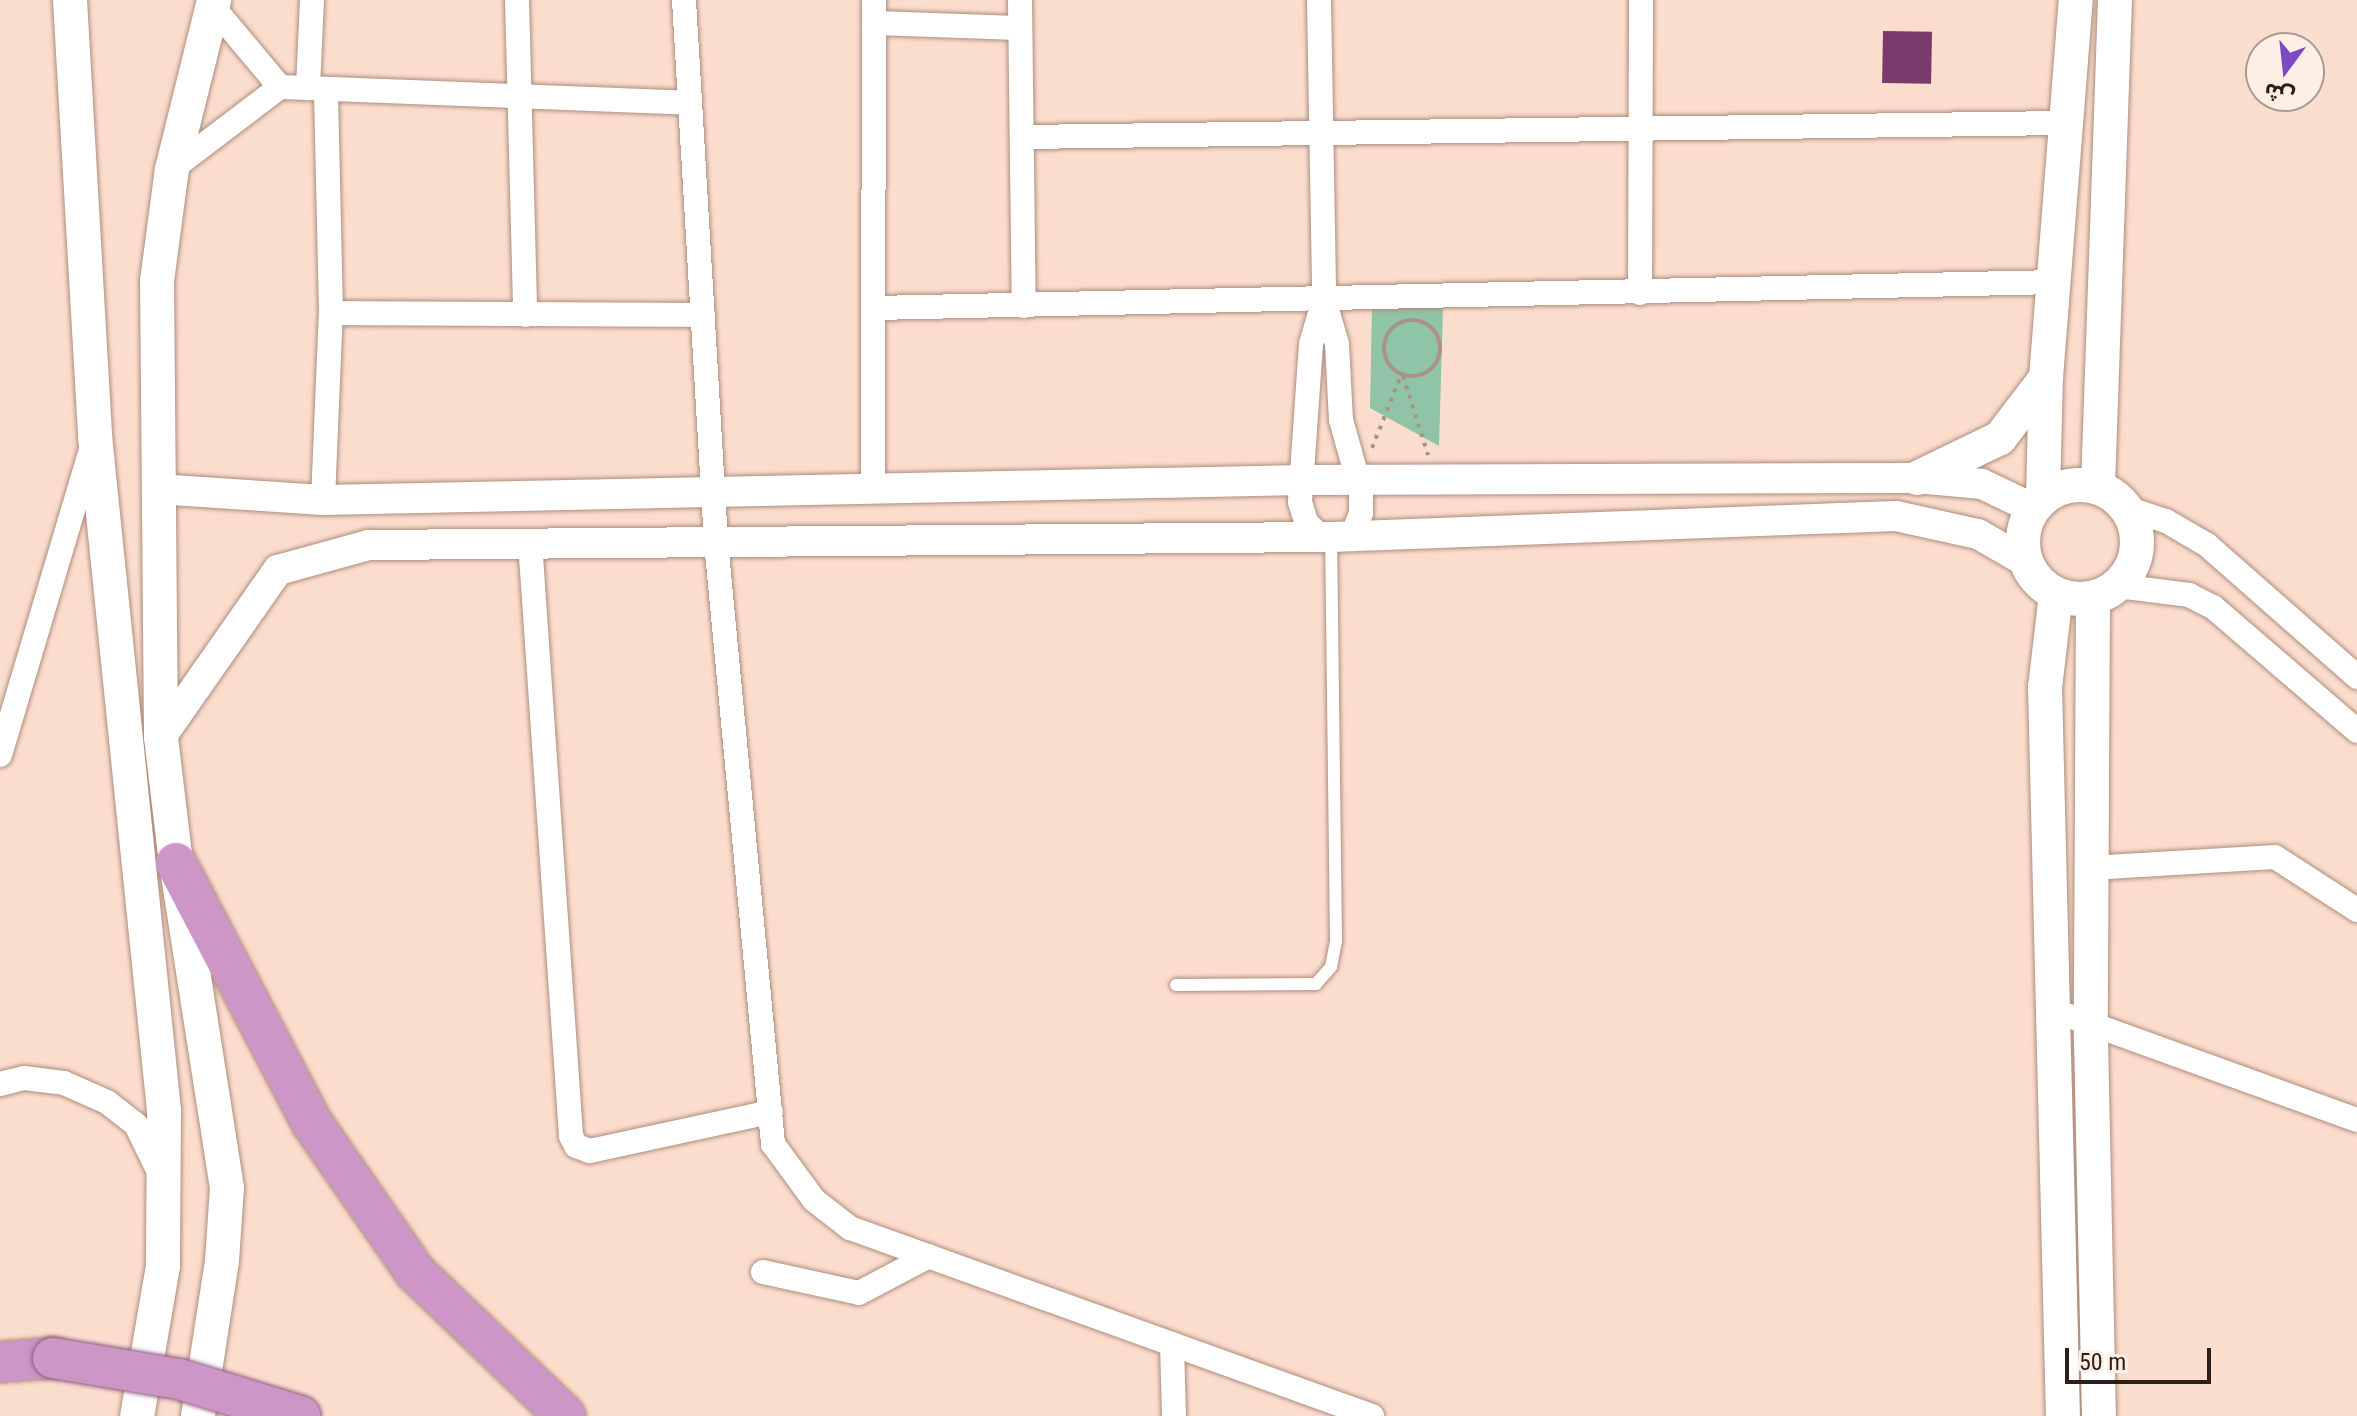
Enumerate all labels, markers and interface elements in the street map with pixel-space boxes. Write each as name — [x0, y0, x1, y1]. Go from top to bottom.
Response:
north arrow — [2245, 32, 2325, 112]
text: ش — [2261, 78, 2297, 110]
scale bar — [2069, 1332, 2215, 1382]
text: 50 m — [2079, 1348, 2126, 1376]

